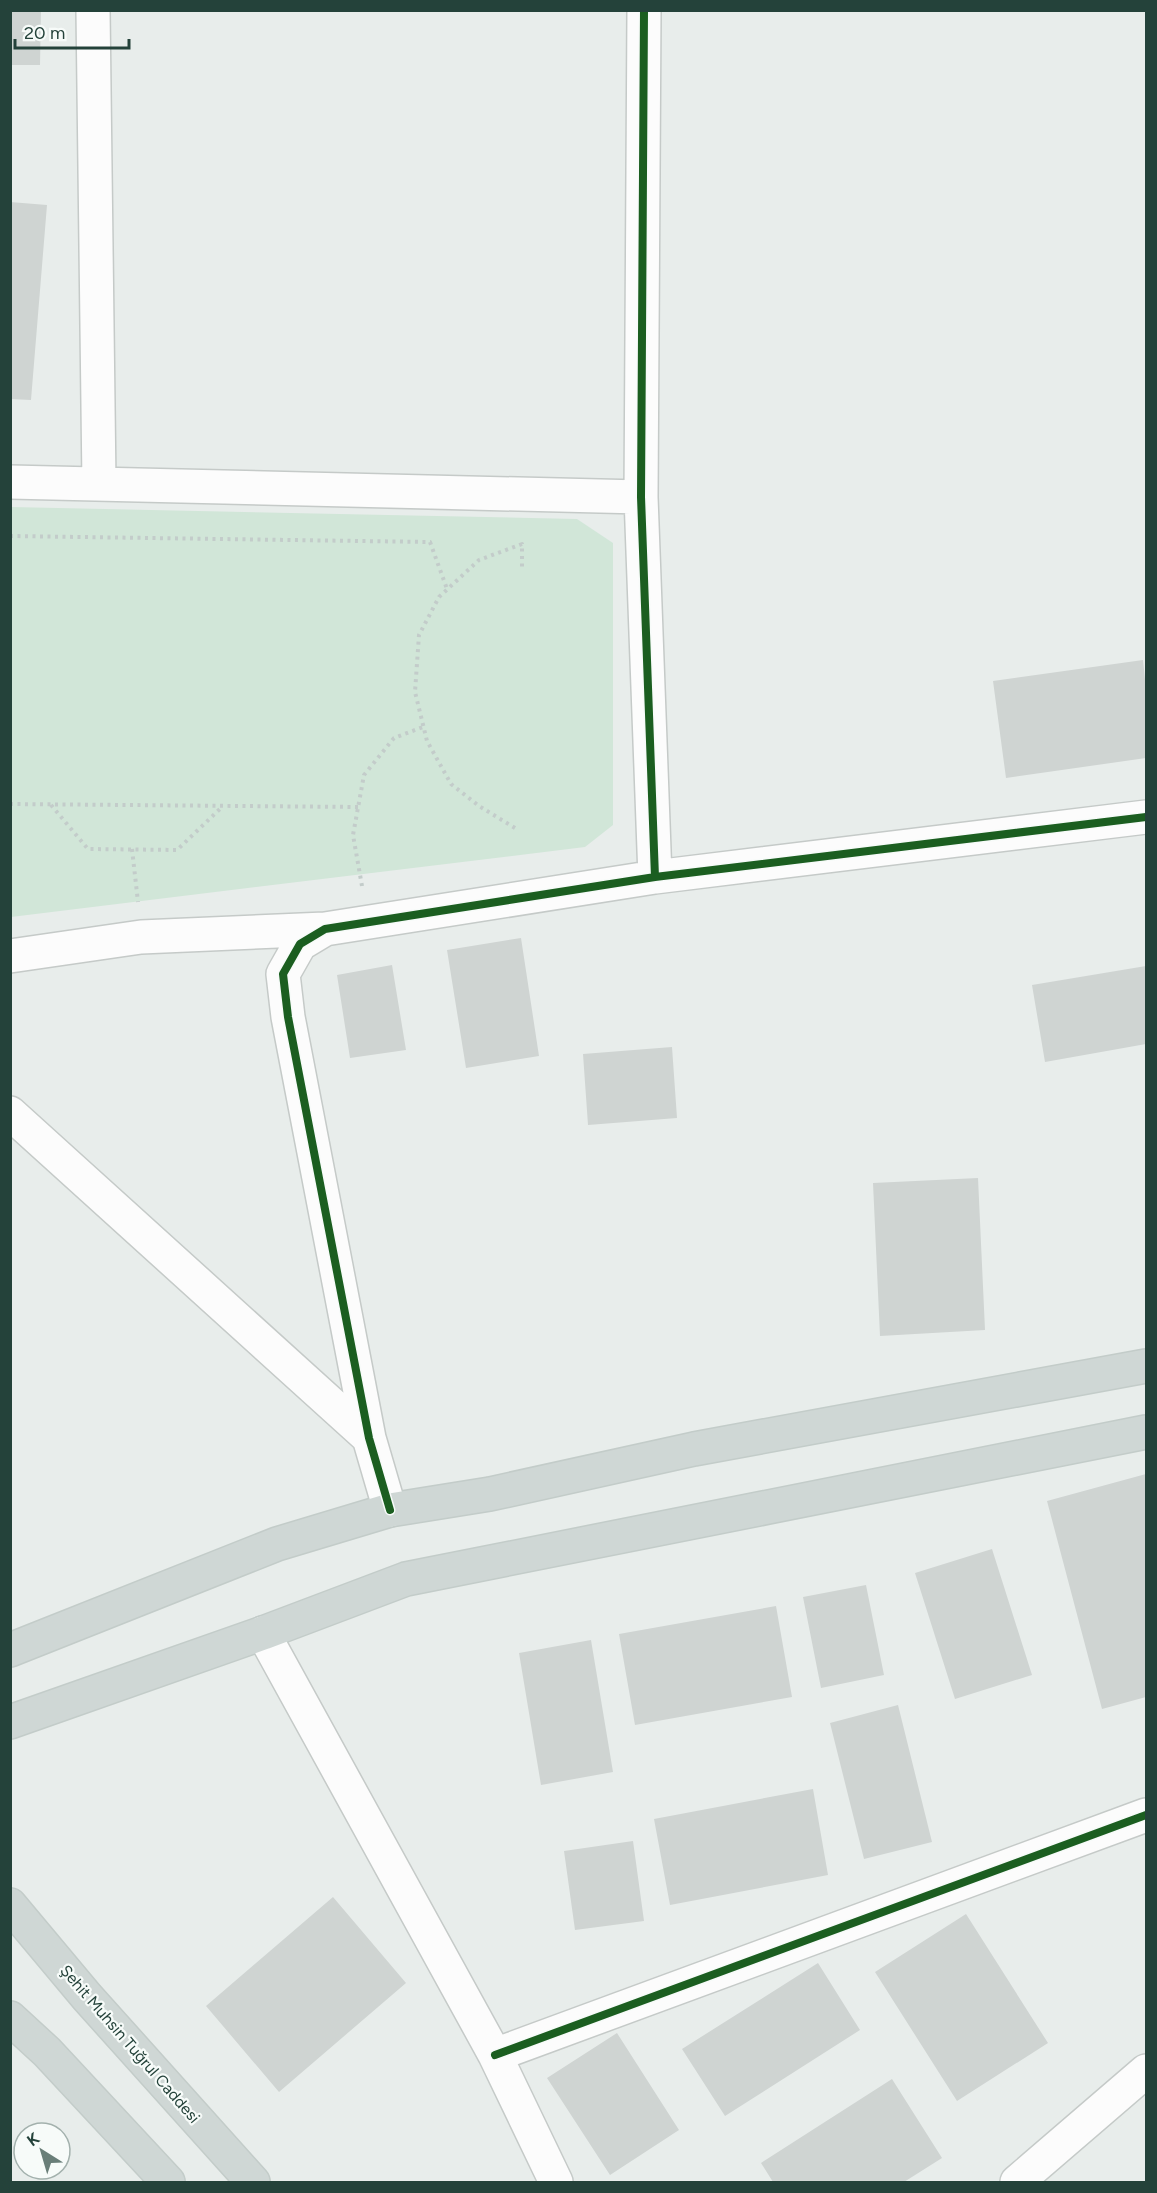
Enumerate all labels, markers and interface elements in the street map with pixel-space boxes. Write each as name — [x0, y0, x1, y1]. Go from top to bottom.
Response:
scale bar — [15, 12, 129, 50]
text: 20 m — [24, 22, 65, 44]
street label: Şehit Muhsin Tuğrul Caddesi — [56, 1961, 204, 2127]
north arrow — [12, 2121, 72, 2181]
text: K — [23, 2128, 44, 2150]

